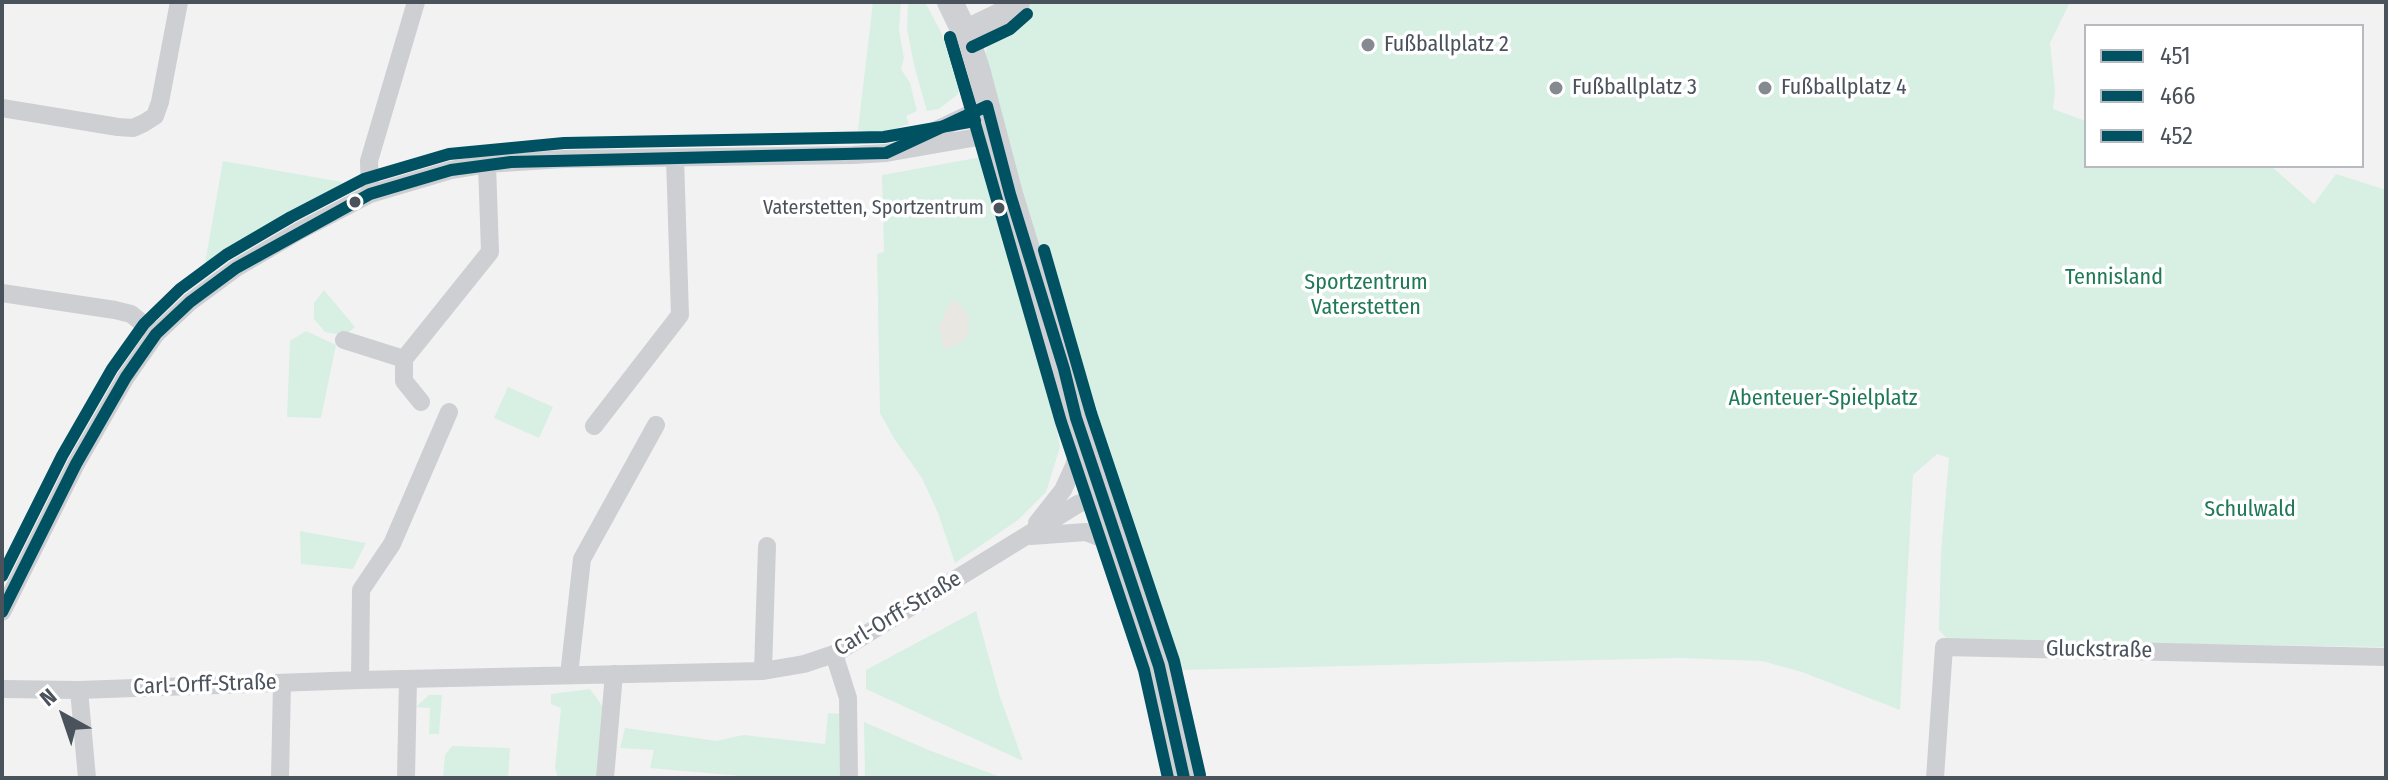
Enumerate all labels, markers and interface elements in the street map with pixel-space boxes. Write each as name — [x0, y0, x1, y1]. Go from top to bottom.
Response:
legend — [2084, 24, 2364, 168]
place label: Fußballplatz 2 — [1384, 32, 1509, 58]
marker: Fußballplatz 2 — [1359, 36, 1377, 54]
text: 451 — [2160, 42, 2191, 70]
place label: Fußballplatz 3 — [1572, 75, 1697, 101]
place label: Fußballplatz 4 — [1781, 75, 1907, 101]
marker: Fußballplatz 3 — [1547, 79, 1565, 97]
marker: Fußballplatz 4 — [1756, 79, 1774, 97]
text: 466 — [2160, 82, 2195, 110]
text: 452 — [2160, 122, 2193, 150]
unlabelled marker — [347, 194, 363, 210]
place label: Vaterstetten, Sportzentrum — [763, 196, 984, 220]
marker: Vaterstetten, Sportzentrum — [991, 200, 1007, 216]
park label: Tennisland — [2065, 265, 2163, 291]
park label: Sportzentrum Vaterstetten — [1304, 270, 1428, 322]
park label: Abenteuer-Spielplatz — [1729, 386, 1917, 412]
park label: Schulwald — [2204, 497, 2296, 523]
street label: Carl-Orff-Straße — [830, 566, 966, 662]
street label: Gluckstraße — [2046, 636, 2152, 664]
street label: Carl-Orff-Straße — [133, 669, 277, 701]
north arrow — [24, 676, 104, 756]
text: N — [35, 683, 62, 712]

